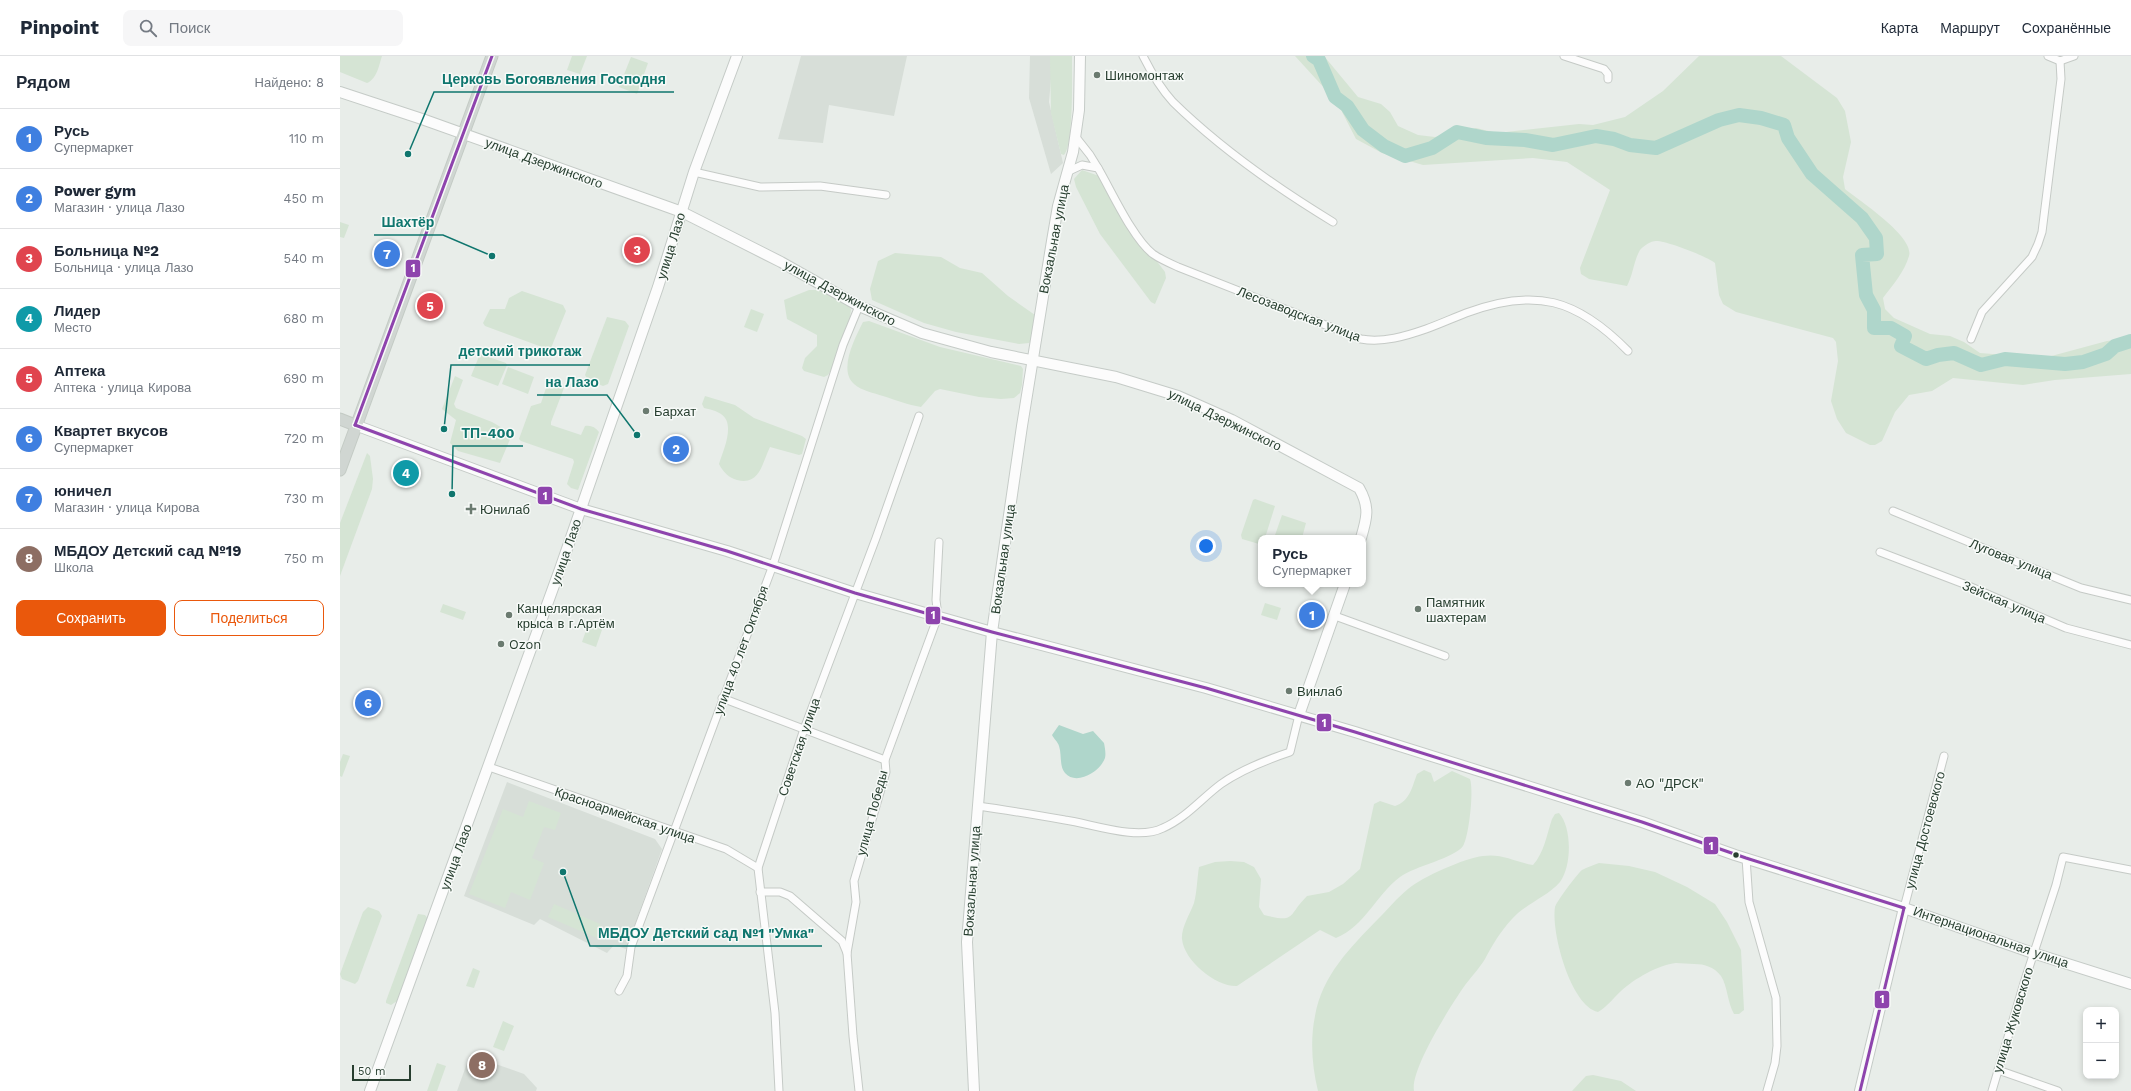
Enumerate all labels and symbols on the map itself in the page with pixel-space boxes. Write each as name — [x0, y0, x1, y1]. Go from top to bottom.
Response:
callout: Церковь Богоявления Господня — [434, 66, 674, 92]
place label: Шиномонтаж — [1105, 68, 1184, 83]
marker: Шиномонтаж — [1092, 70, 1102, 80]
text: Церковь Богоявления Господня — [442, 71, 666, 87]
street label: улица Дзержинского — [483, 135, 605, 191]
street label: Вокзальная улица — [1036, 182, 1072, 295]
callout: Шахтёр — [374, 209, 443, 235]
street label: улица Лазо — [654, 211, 688, 281]
text: Шахтёр — [382, 214, 434, 230]
pin: 3 — [624, 235, 650, 265]
pin: 7 — [374, 239, 400, 269]
street label: улица Дзержинского — [782, 257, 898, 329]
line badge: 1 — [405, 259, 421, 278]
text: 1 — [411, 262, 415, 275]
street label: Лесозаводская улица — [1235, 284, 1363, 345]
pin: 5 — [417, 291, 443, 321]
callout: детский трикотаж — [451, 339, 590, 365]
text: детский трикотаж — [459, 343, 582, 359]
callout: на Лазо — [537, 369, 607, 395]
text: на Лазо — [545, 374, 599, 390]
street label: улица Дзержинского — [1166, 386, 1284, 454]
place label: Бархат — [654, 404, 696, 419]
marker: Бархат — [641, 406, 651, 416]
callout: ТП-400 — [453, 420, 523, 446]
text: ТП-400 — [461, 425, 515, 441]
pin: 2 — [663, 434, 689, 464]
pin: 4 — [393, 458, 419, 488]
line badge: 1 — [537, 486, 553, 505]
text: 1 — [543, 490, 547, 503]
place label: Юнилаб — [480, 502, 530, 517]
street label: Вокзальная улица — [988, 502, 1018, 615]
marker: Юнилаб — [465, 503, 477, 515]
street label: улица Лазо — [548, 517, 584, 587]
your location — [1196, 536, 1216, 556]
street label: Луговая улица — [1967, 536, 2055, 583]
street label: Зейская улица — [1960, 578, 2049, 627]
street label: улица 40 лет Октября — [711, 584, 771, 716]
place label: Памятник шахтерам — [1426, 595, 1487, 625]
pin: 1 — [1299, 600, 1325, 630]
place label: Канцелярская крыса в г.Артём — [517, 601, 615, 631]
marker: Памятник шахтерам — [1413, 604, 1423, 614]
line badge: 1 — [925, 606, 941, 625]
text: 1 — [931, 609, 935, 622]
marker: Канцелярская крыса в г.Артём — [504, 610, 514, 620]
place label: Ozon — [509, 637, 541, 652]
marker: Ozon — [496, 639, 506, 649]
place label: Винлаб — [1297, 684, 1342, 699]
marker: Винлаб — [1284, 686, 1294, 696]
pin: 6 — [355, 688, 381, 718]
street label: Советская улица — [775, 695, 823, 798]
line badge: 1 — [1316, 713, 1332, 732]
text: 1 — [1322, 717, 1326, 730]
street label: улица Победы — [853, 769, 891, 857]
street label: улица Достоевского — [1902, 770, 1948, 890]
place label: АО "ДРСК" — [1636, 776, 1704, 791]
marker: АО "ДРСК" — [1623, 778, 1633, 788]
street label: Красноармейская улица — [553, 784, 698, 846]
street label: улица Лазо — [437, 822, 475, 892]
street label: Вокзальная улица — [961, 824, 983, 937]
line badge: 1 — [1703, 836, 1719, 855]
text: 1 — [1709, 840, 1713, 853]
unlabelled marker — [1731, 850, 1741, 860]
street label: Интернациональная улица — [1911, 903, 2071, 971]
callout: МБДОУ Детский сад №1 "Умка" — [590, 920, 822, 946]
text: МБДОУ Детский сад №1 "Умка" — [598, 925, 814, 941]
street label: улица Жуковского — [1990, 965, 2036, 1075]
line badge: 1 — [1874, 990, 1890, 1009]
text: 1 — [1880, 993, 1884, 1006]
pin: 8 — [469, 1050, 495, 1080]
scale bar — [352, 1063, 411, 1082]

